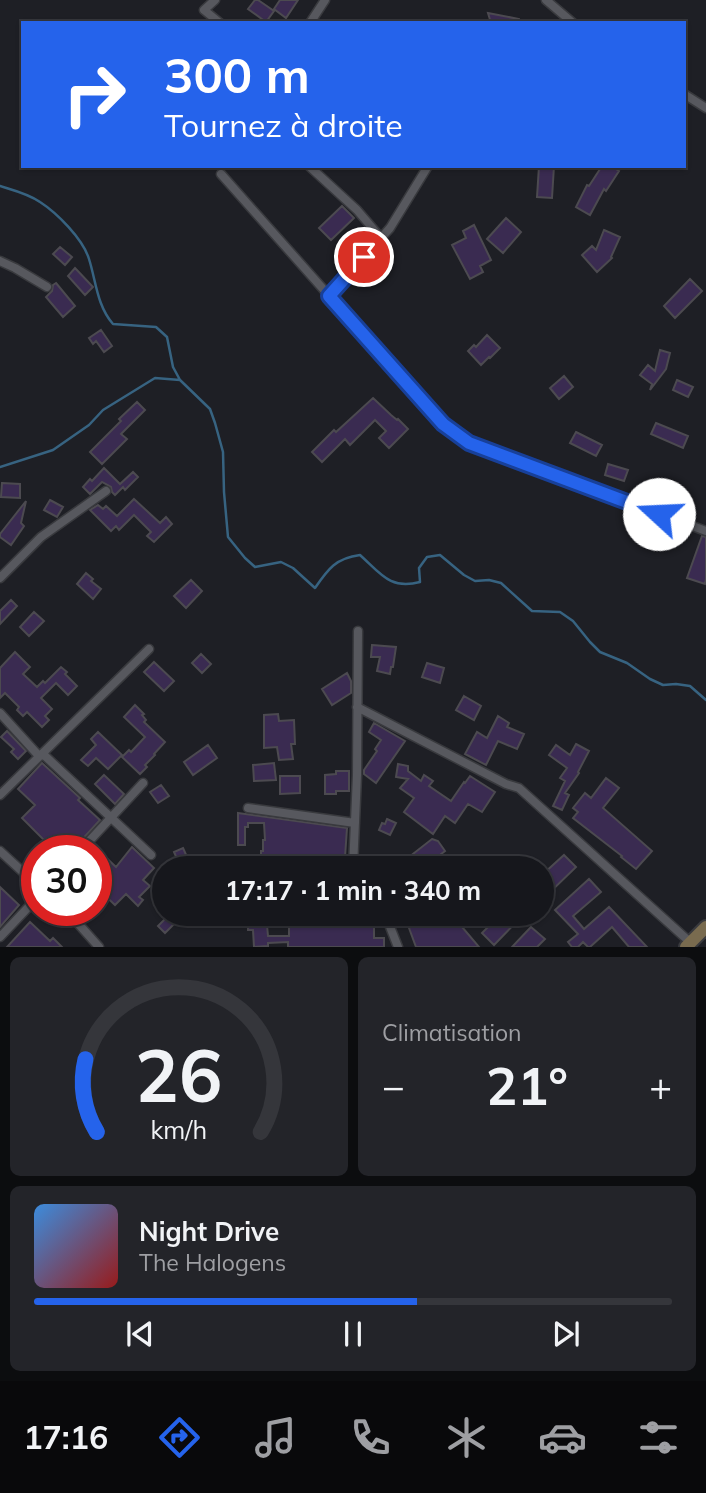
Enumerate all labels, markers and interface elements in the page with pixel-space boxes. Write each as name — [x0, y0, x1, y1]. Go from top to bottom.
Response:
text: 300 m — [164, 44, 310, 105]
icon: right — [49, 49, 140, 140]
text: Tournez à droite — [164, 105, 403, 145]
pin — [334, 227, 394, 287]
icon: arrive — [345, 238, 383, 276]
position arrow — [622, 477, 696, 551]
speed limit sign: 30 — [21, 835, 112, 926]
text: 17:17 · 1 min · 340 m — [225, 874, 481, 907]
text: Climatisation — [382, 1018, 522, 1047]
text: 26 — [135, 1030, 223, 1121]
text: 21° — [486, 1053, 568, 1118]
text: − — [382, 1062, 405, 1110]
text: + — [649, 1062, 672, 1110]
text: km/h — [151, 1114, 207, 1145]
text: Night Drive — [139, 1215, 279, 1248]
text: The Halogens — [139, 1248, 286, 1277]
icon: previous — [121, 1315, 159, 1353]
icon: pause — [334, 1315, 372, 1353]
icon: next — [547, 1315, 585, 1353]
icon: directions — [155, 1413, 204, 1462]
icon: music — [251, 1413, 300, 1462]
icon: phone — [346, 1413, 395, 1462]
icon: climate — [442, 1413, 491, 1462]
icon: car — [538, 1413, 587, 1462]
icon: filters — [634, 1413, 683, 1462]
text: 17:16 — [23, 1417, 108, 1457]

